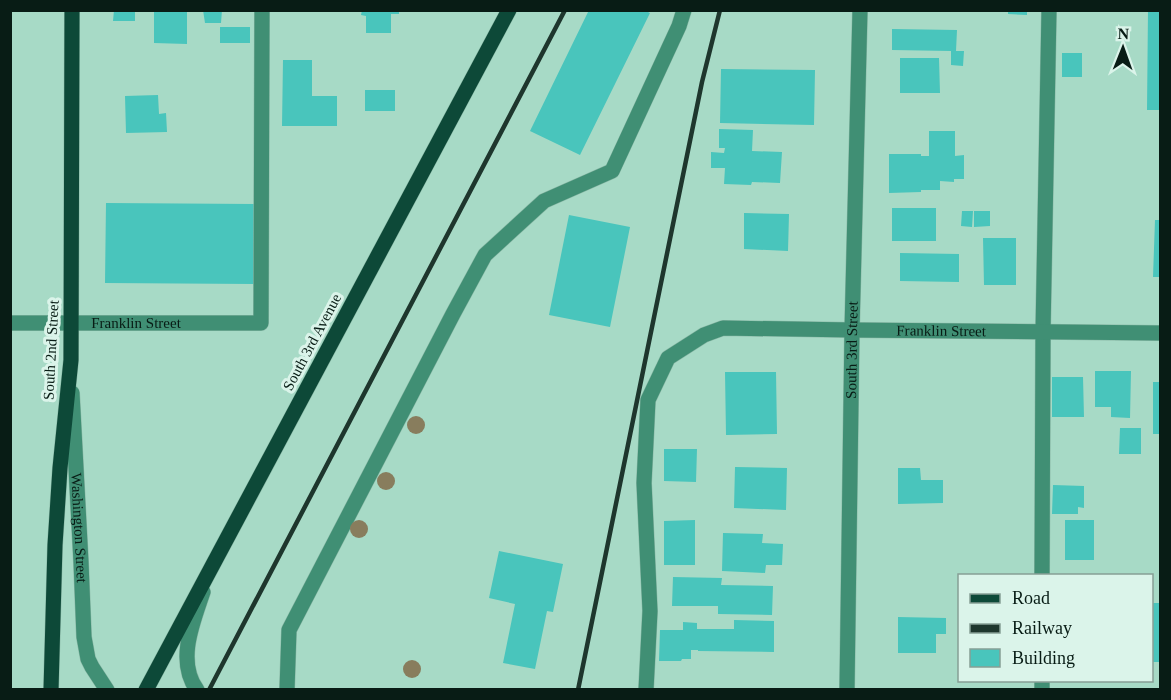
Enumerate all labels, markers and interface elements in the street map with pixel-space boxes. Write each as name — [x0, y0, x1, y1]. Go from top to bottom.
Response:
north arrow — [1093, 18, 1153, 78]
text: N — [1117, 25, 1130, 42]
street label: South 3rd Avenue — [280, 291, 344, 393]
street label: South 2nd Street — [40, 299, 62, 400]
street label: South 3rd Street — [843, 300, 861, 399]
street label: Franklin Street — [91, 315, 182, 331]
street label: Franklin Street — [896, 322, 987, 339]
street label: Washington Street — [68, 472, 90, 584]
legend — [958, 574, 1153, 682]
text: Road — [1012, 588, 1050, 608]
text: Railway — [1012, 618, 1072, 638]
text: Building — [1012, 648, 1075, 668]

